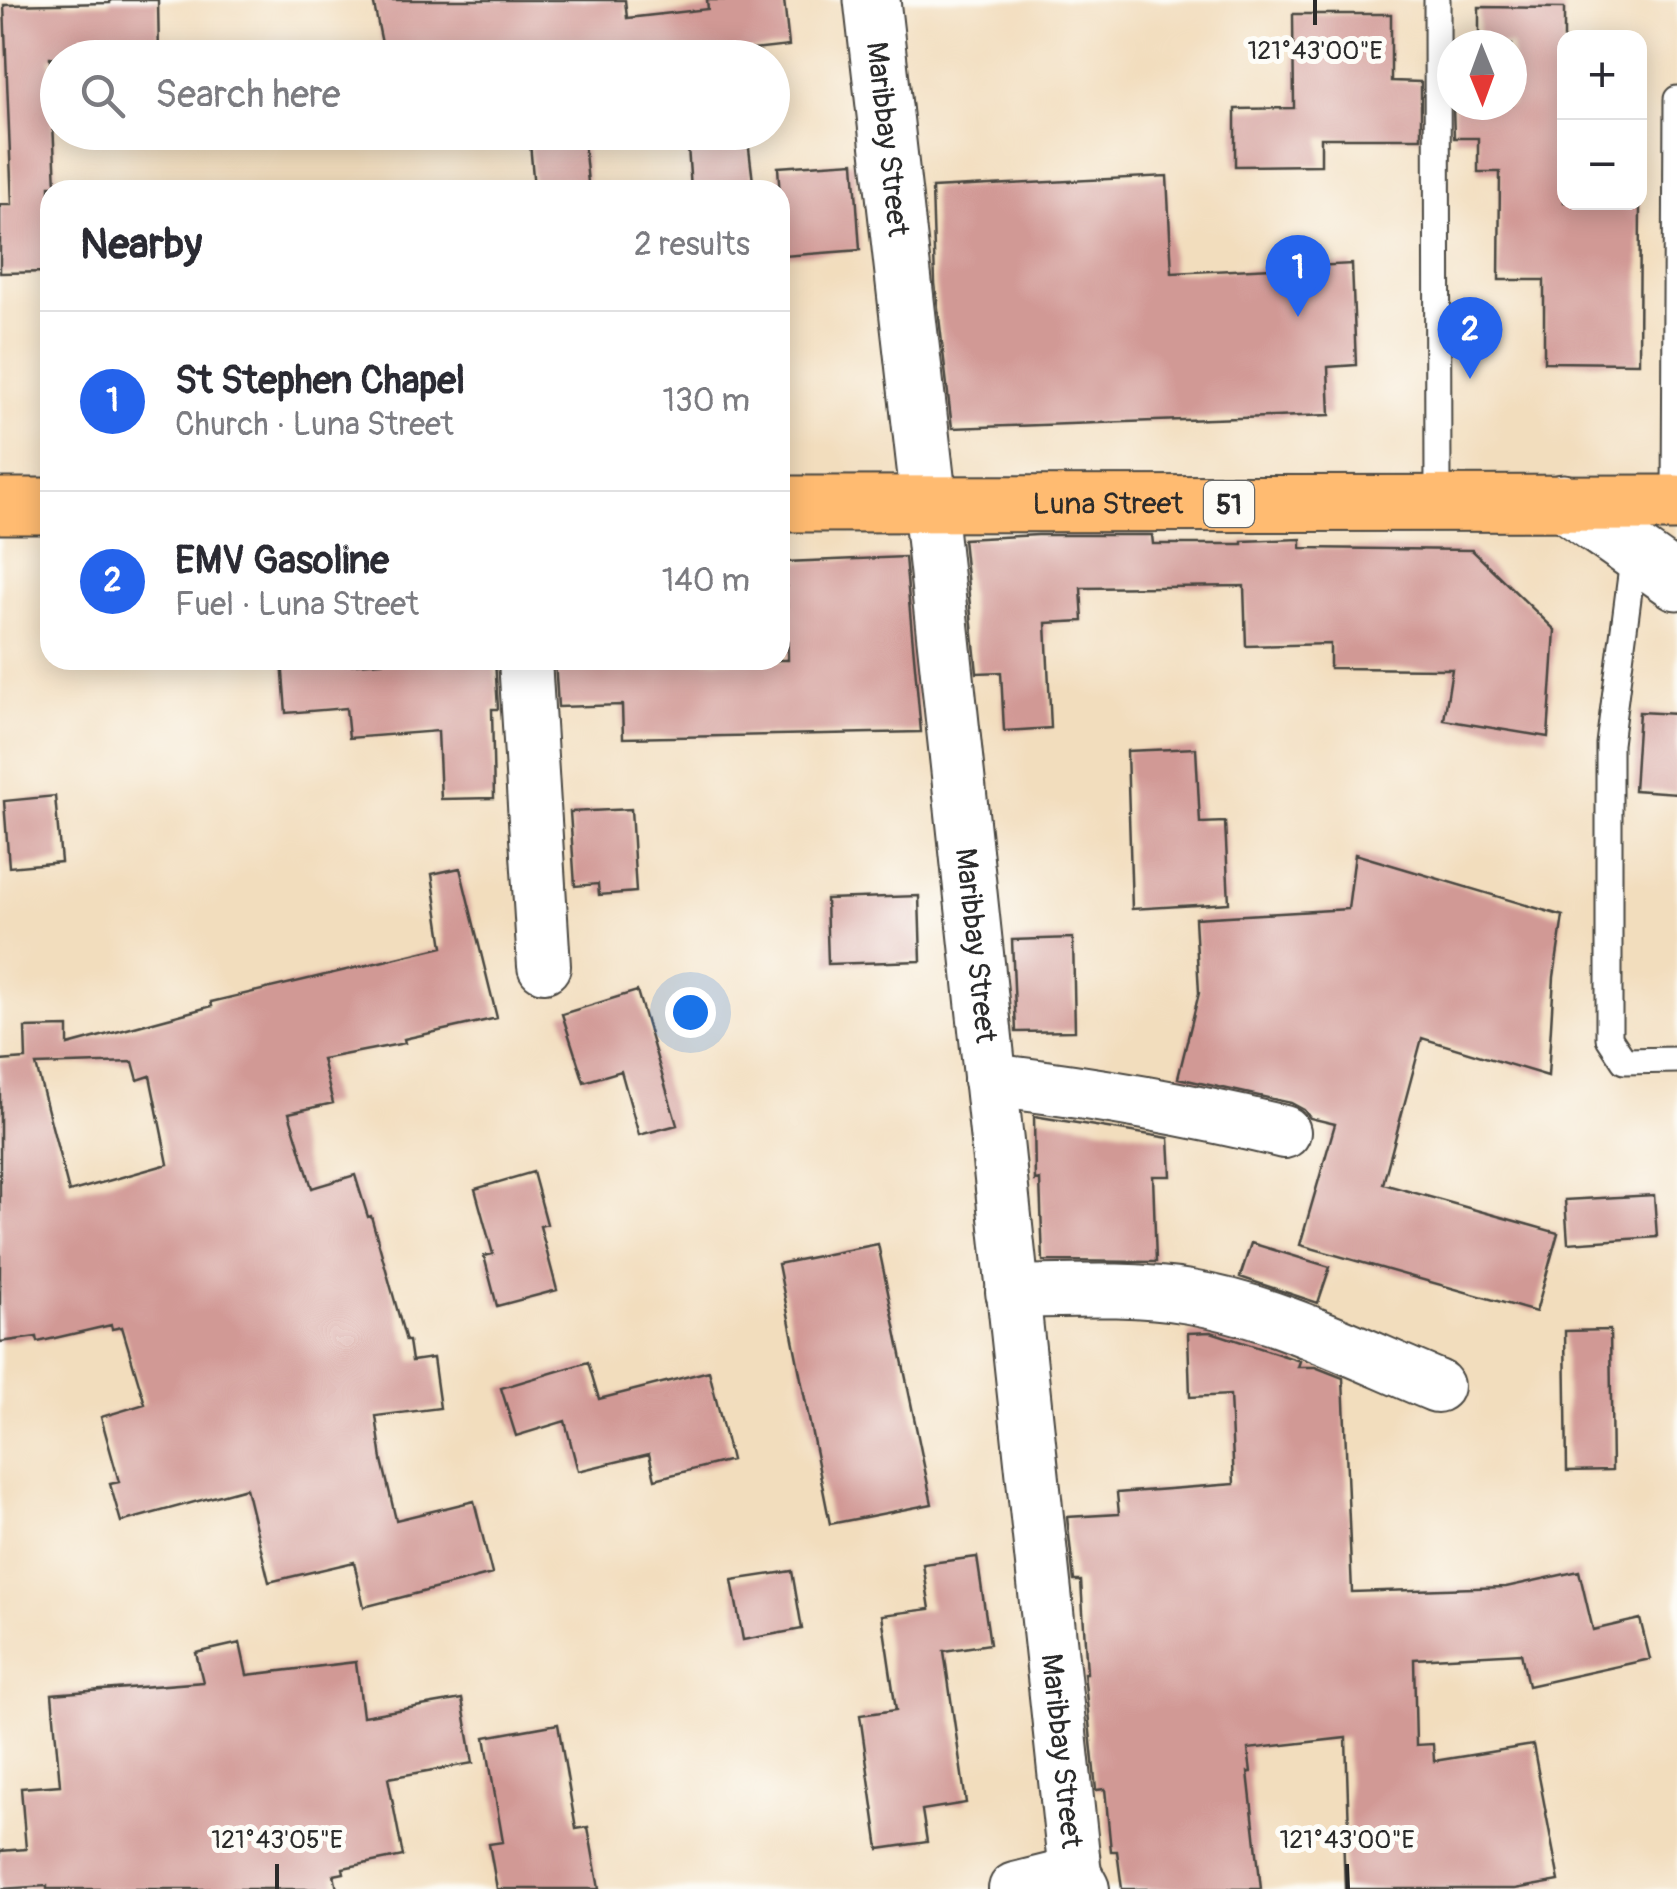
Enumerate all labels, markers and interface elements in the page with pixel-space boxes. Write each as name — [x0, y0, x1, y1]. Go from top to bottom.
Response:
north arrow — [1437, 30, 1527, 120]
map controls — [1557, 30, 1647, 210]
button: + — [1557, 30, 1647, 120]
text: 121°43'00"E — [1247, 36, 1383, 67]
search box — [40, 40, 790, 150]
street label: Maribbay Street — [858, 40, 917, 239]
icon: search — [75, 68, 130, 123]
text: Search here — [155, 71, 341, 119]
button: − — [1557, 120, 1647, 210]
text: Nearby — [80, 219, 202, 271]
text: 2 results — [634, 225, 750, 265]
pin: 1 — [1266, 234, 1330, 317]
pin: 2 — [1438, 296, 1502, 379]
text: St Stephen Chapel — [175, 357, 465, 405]
text: 1 — [106, 381, 119, 421]
text: 130 m — [662, 381, 750, 421]
text: Church · Luna Street — [175, 405, 454, 445]
road number: 51 — [1204, 481, 1254, 527]
street label: Luna Street — [1033, 486, 1184, 523]
text: EMV Gasoline — [175, 537, 389, 585]
text: 2 — [104, 561, 121, 601]
text: 140 m — [662, 561, 750, 601]
text: Fuel · Luna Street — [175, 585, 419, 625]
street label: Maribbay Street — [947, 846, 1004, 1046]
your location — [665, 987, 716, 1038]
street label: Maribbay Street — [1033, 1652, 1090, 1851]
text: 121°43'05"E — [211, 1825, 343, 1856]
text: 121°43'00"E — [1279, 1825, 1415, 1856]

